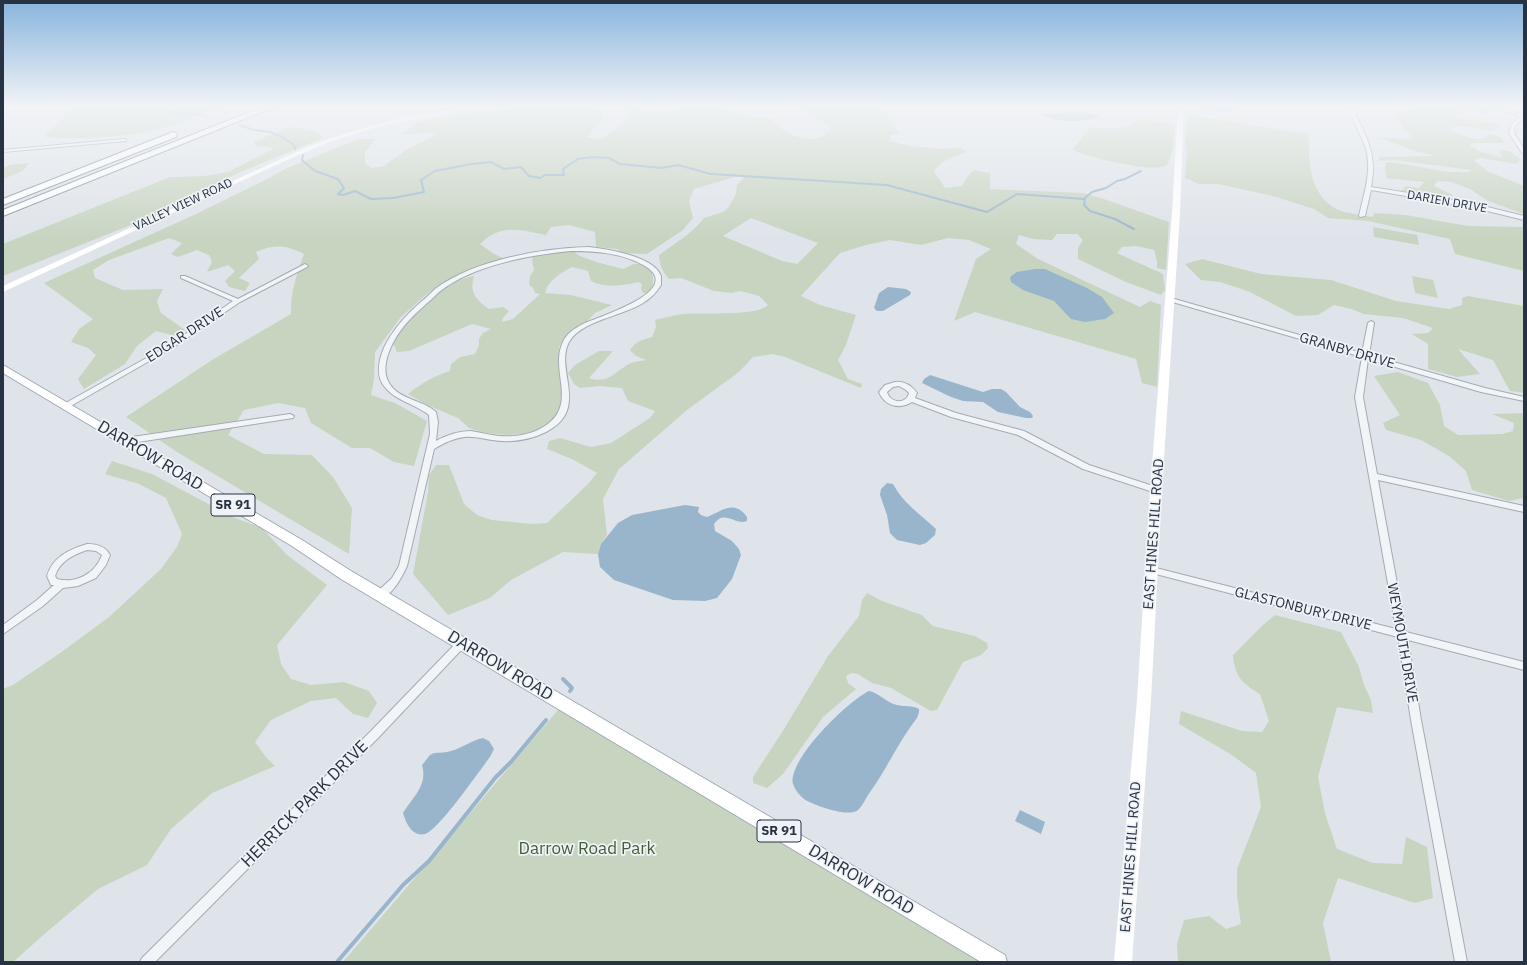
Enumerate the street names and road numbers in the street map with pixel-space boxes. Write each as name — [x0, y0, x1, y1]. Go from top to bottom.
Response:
street label: VALLEY VIEW ROAD — [131, 176, 235, 234]
street label: DARIEN DRIVE — [1406, 188, 1488, 216]
street label: EDGAR DRIVE — [143, 304, 227, 366]
street label: GRANBY DRIVE — [1297, 329, 1397, 373]
street label: DARROW ROAD — [93, 416, 207, 496]
street label: EAST HINES HILL ROAD — [1140, 458, 1168, 610]
road number: SR 91 — [211, 494, 255, 516]
street label: WEYMOUTH DRIVE — [1383, 582, 1421, 704]
street label: GLASTONBURY DRIVE — [1233, 584, 1373, 634]
street label: DARROW ROAD — [443, 626, 557, 706]
street label: HERRICK PARK DRIVE — [237, 736, 373, 872]
street label: EAST HINES HILL ROAD — [1117, 781, 1145, 933]
road number: SR 91 — [757, 820, 801, 842]
street label: DARROW ROAD — [804, 840, 918, 920]

